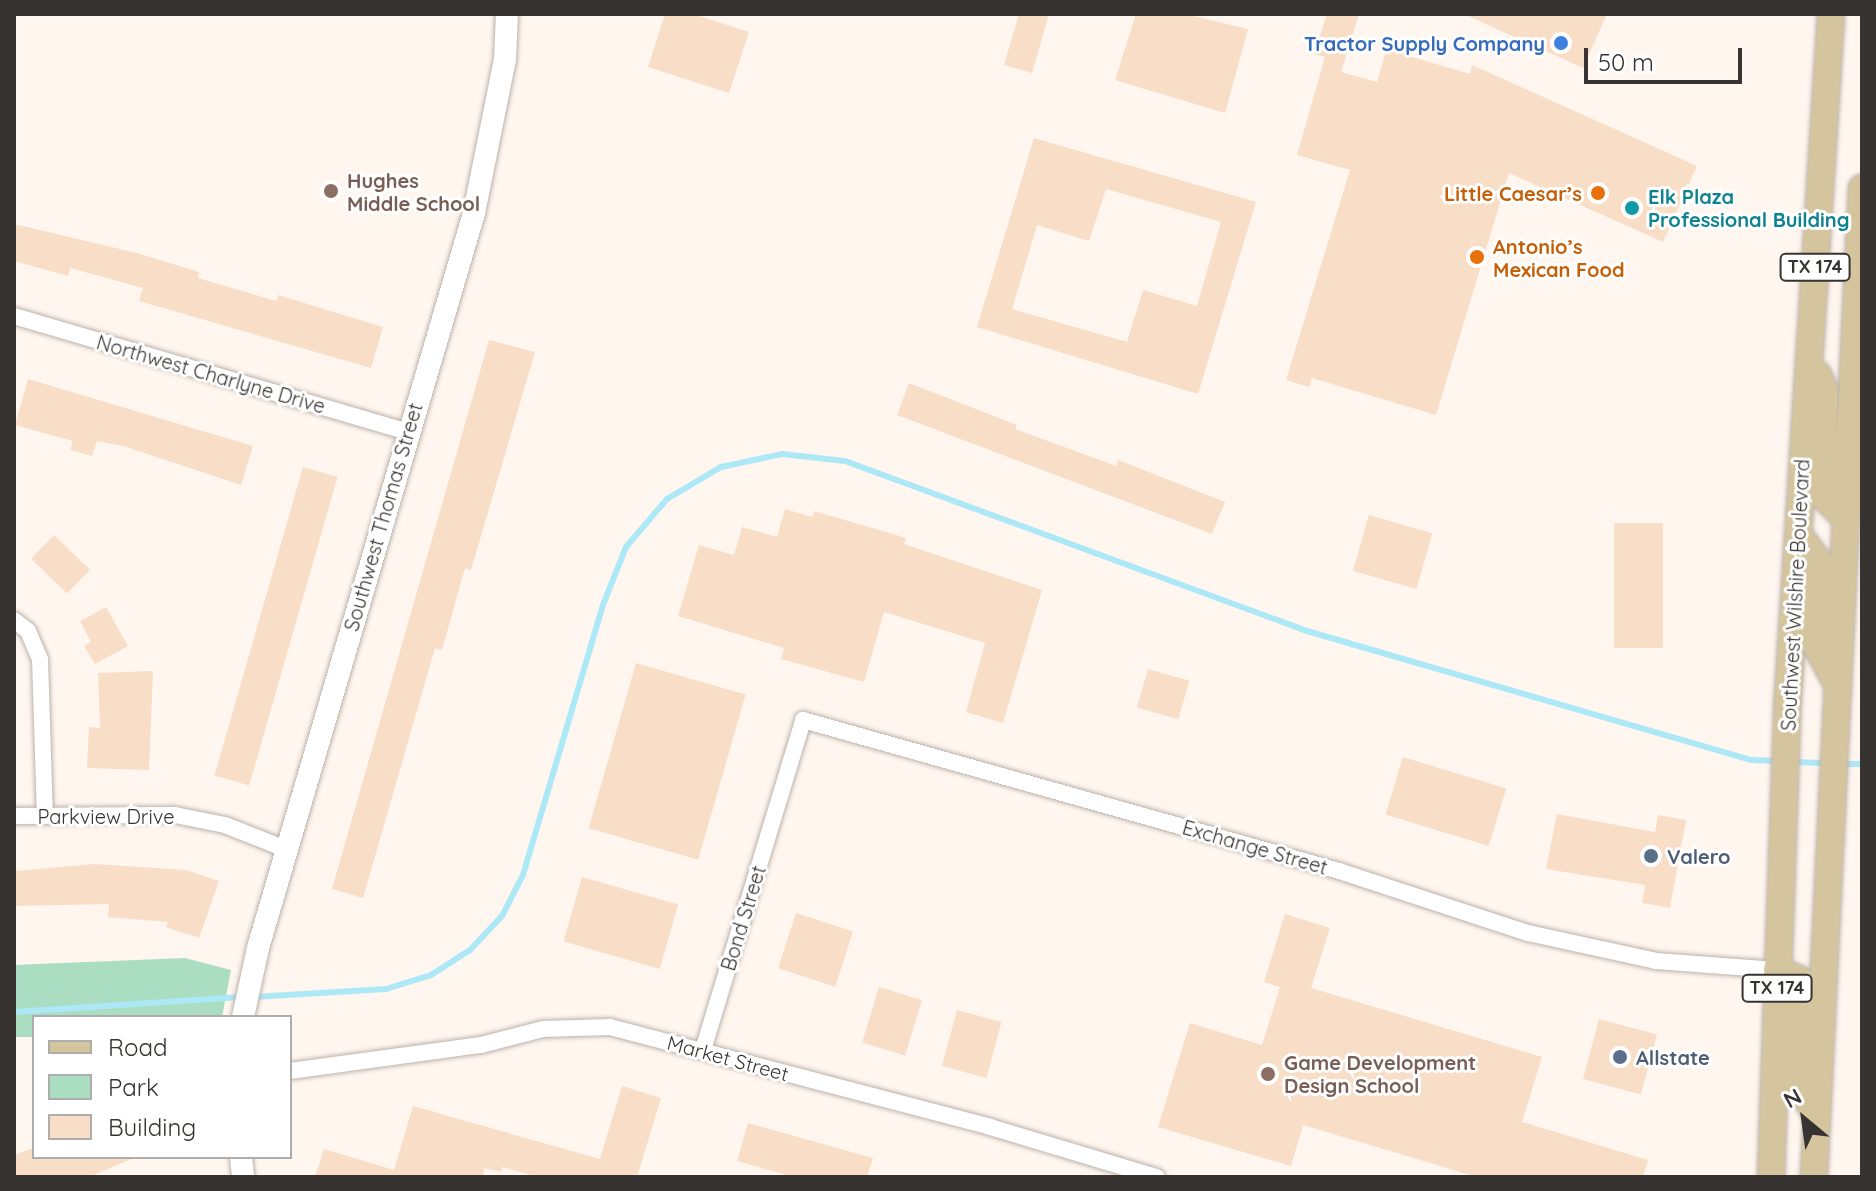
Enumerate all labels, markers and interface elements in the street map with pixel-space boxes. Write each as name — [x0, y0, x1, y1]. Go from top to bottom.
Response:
place label: Tractor Supply Company — [1304, 31, 1545, 55]
scale bar — [1588, 32, 1746, 82]
marker: Tractor Supply Company — [1552, 34, 1570, 52]
text: 50 m — [1598, 47, 1654, 77]
place label: Hughes Middle School — [347, 168, 480, 215]
place label: Little Caesar’s — [1444, 181, 1582, 205]
marker: Hughes Middle School — [322, 182, 340, 200]
marker: Little Caesar’s — [1589, 184, 1607, 202]
place label: Elk Plaza Professional Building — [1648, 184, 1849, 231]
marker: Elk Plaza Professional Building — [1623, 199, 1641, 217]
place label: Antonio’s Mexican Food — [1493, 234, 1625, 281]
marker: Antonio’s Mexican Food — [1468, 248, 1486, 266]
road number: TX 174 — [1779, 253, 1851, 281]
street label: Northwest Charlyne Drive — [94, 330, 328, 418]
street label: Southwest Thomas Street — [339, 400, 427, 634]
street label: Southwest Wilshire Boulevard — [1776, 458, 1814, 732]
street label: Parkview Drive — [37, 804, 175, 828]
street label: Exchange Street — [1180, 815, 1330, 879]
place label: Valero — [1667, 844, 1731, 868]
marker: Valero — [1642, 847, 1660, 865]
street label: Bond Street — [716, 862, 770, 974]
road number: TX 174 — [1741, 974, 1813, 1002]
legend — [32, 1015, 292, 1159]
street label: Market Street — [665, 1030, 791, 1086]
text: Road — [108, 1032, 168, 1062]
place label: Allstate — [1636, 1045, 1710, 1069]
marker: Allstate — [1611, 1048, 1629, 1066]
place label: Game Development Design School — [1284, 1050, 1476, 1097]
marker: Game Development Design School — [1259, 1065, 1277, 1083]
text: Park — [108, 1072, 159, 1102]
north arrow — [1764, 1079, 1844, 1159]
text: N — [1778, 1082, 1806, 1114]
text: Building — [108, 1112, 196, 1142]

